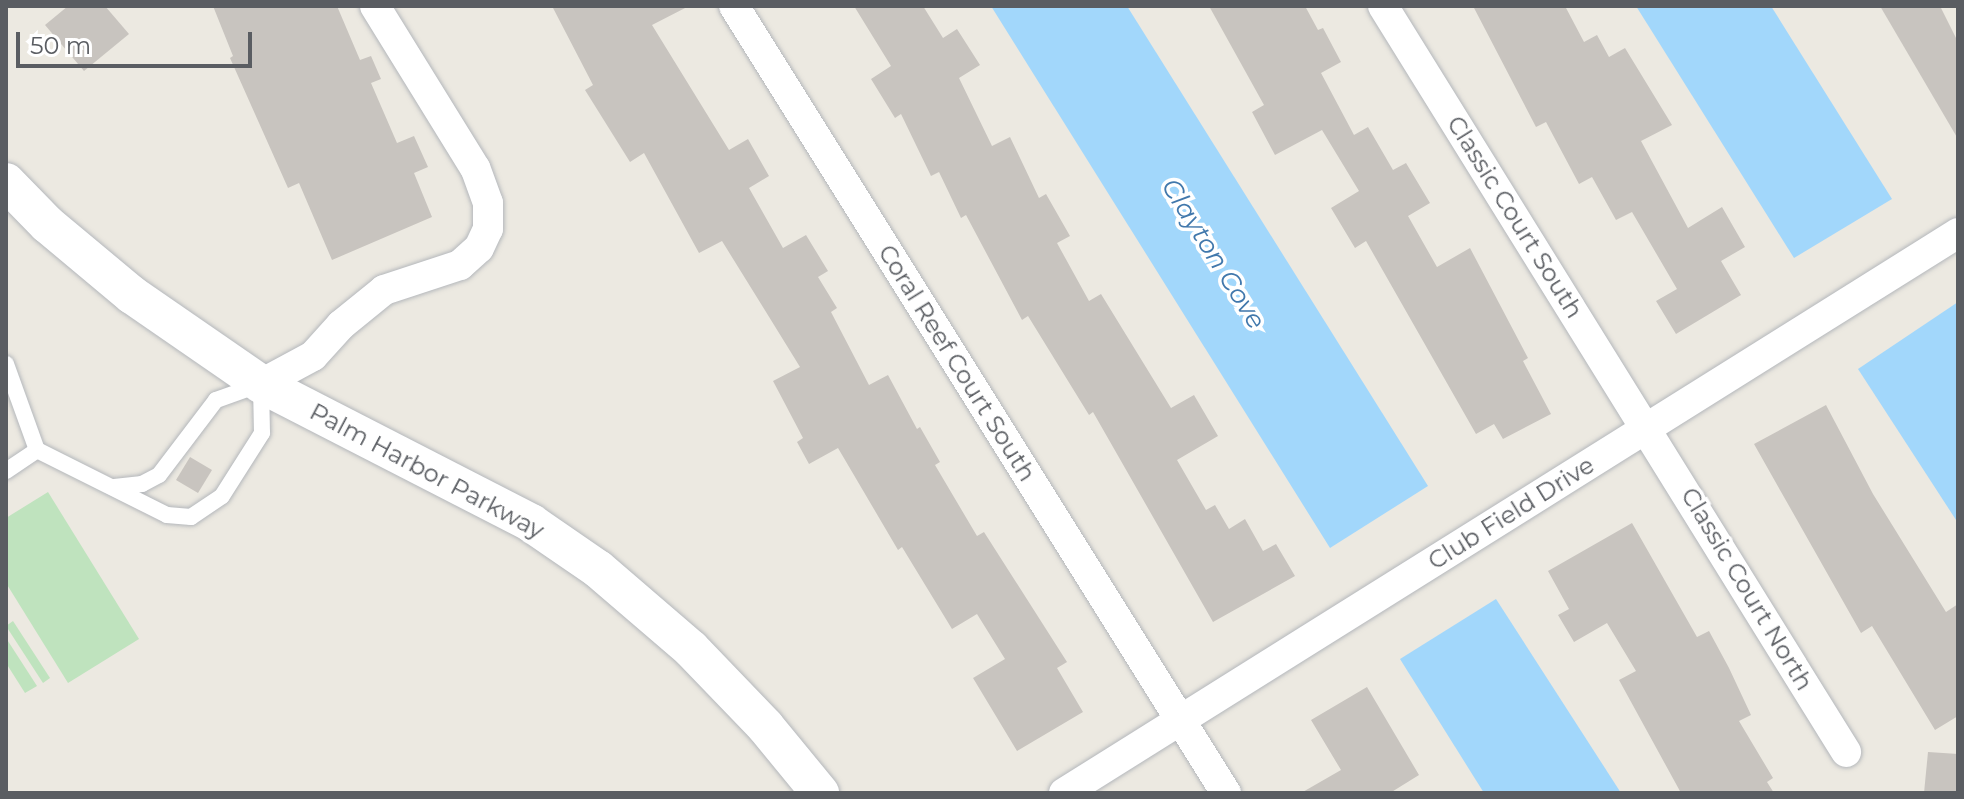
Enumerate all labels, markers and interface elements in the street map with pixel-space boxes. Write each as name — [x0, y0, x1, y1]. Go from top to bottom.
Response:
scale bar — [20, 16, 256, 66]
text: 50 m — [30, 31, 91, 60]
street label: Classic Court South — [1441, 111, 1589, 323]
water label: Clayton Cove — [1154, 173, 1272, 335]
street label: Coral Reef Court South — [872, 239, 1042, 487]
street label: Palm Harbor Parkway — [305, 397, 549, 545]
street label: Club Field Drive — [1423, 450, 1599, 576]
street label: Classic Court North — [1675, 482, 1819, 696]

